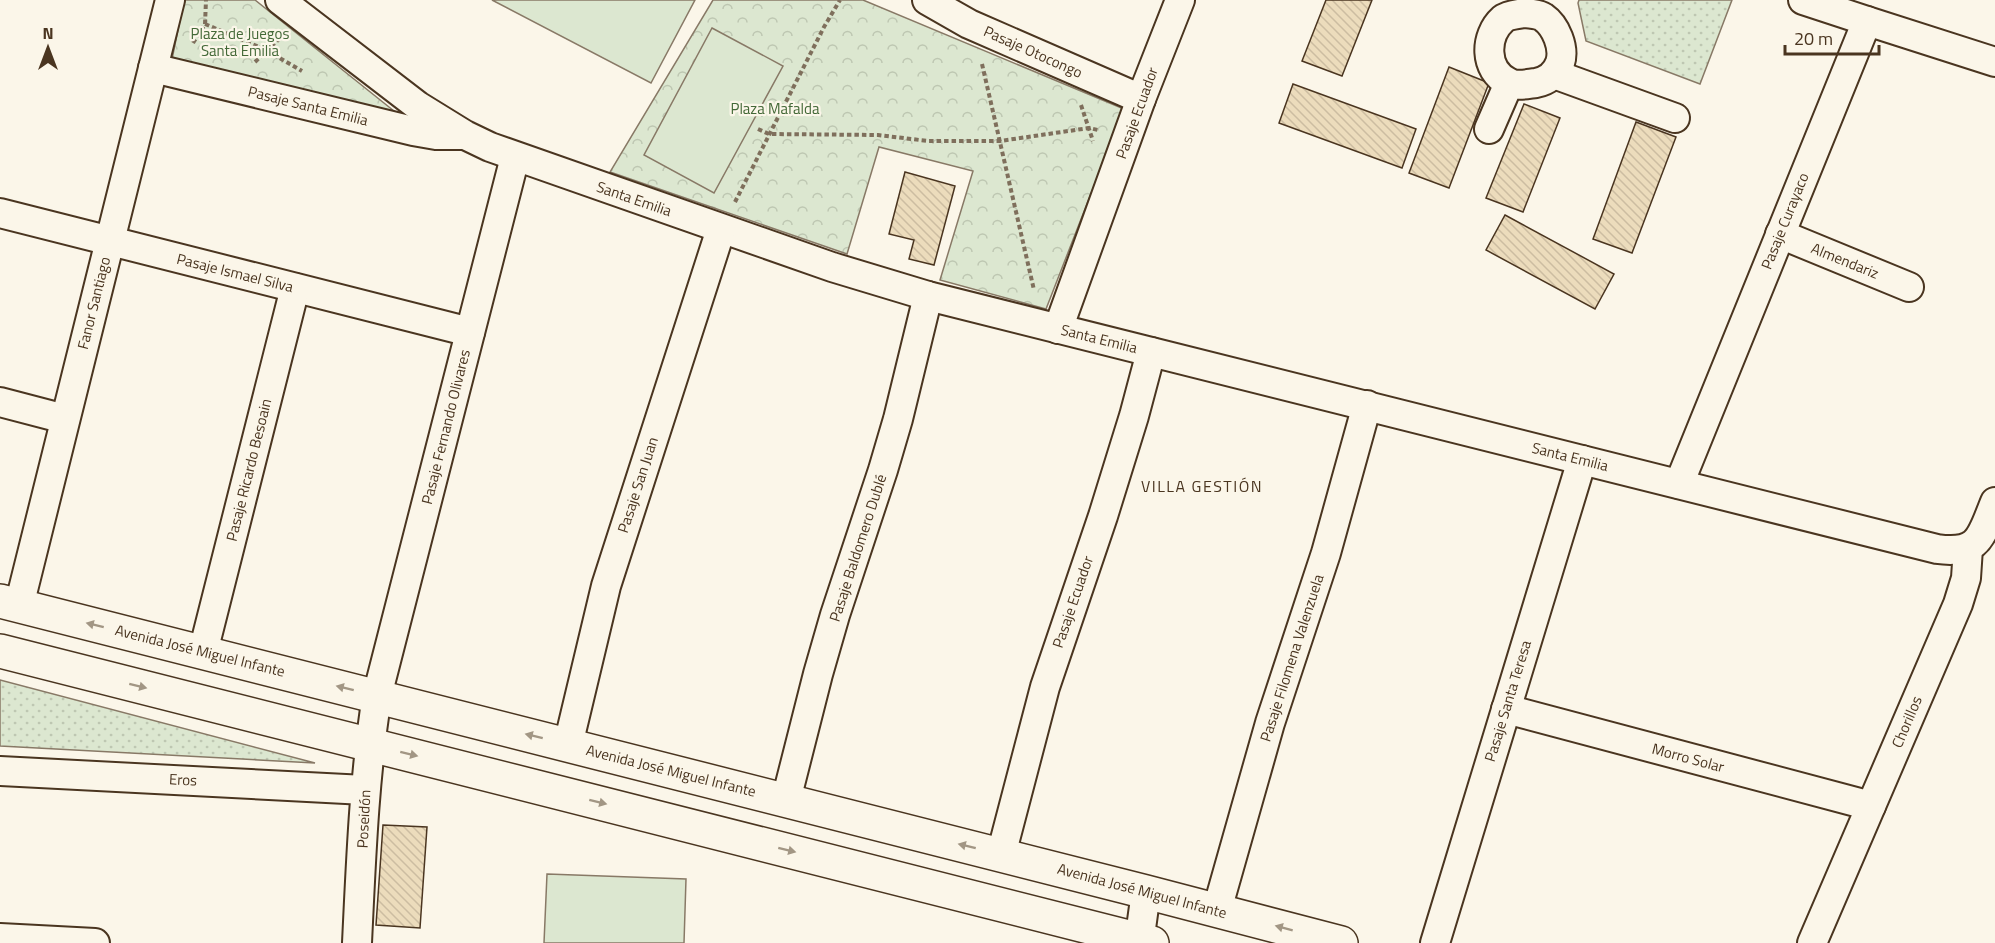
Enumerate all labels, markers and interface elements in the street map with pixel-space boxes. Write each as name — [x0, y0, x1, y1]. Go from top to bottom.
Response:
north arrow — [18, 18, 78, 78]
scale bar — [1785, 18, 1880, 56]
street label: Pasaje Otocongo — [980, 19, 1086, 84]
text: N — [42, 21, 54, 45]
park label: Plaza de Juegos Santa Emilia — [191, 22, 289, 62]
text: 20 m — [1794, 25, 1833, 52]
street label: Pasaje Ecuador — [1109, 64, 1164, 162]
street label: Pasaje Santa Emilia — [246, 79, 371, 132]
park label: Plaza Mafalda — [730, 97, 820, 120]
street label: Pasaje Curayaco — [1755, 169, 1814, 273]
street label: Santa Emilia — [593, 175, 675, 222]
street label: Almendariz — [1808, 237, 1883, 285]
street label: Pasaje Ismael Silva — [174, 247, 296, 298]
street label: Fanor Santiago — [71, 254, 116, 352]
street label: Santa Emilia — [1058, 318, 1140, 359]
street label: Pasaje Fernando Olivares — [415, 347, 476, 507]
street label: Pasaje Ricardo Besoain — [220, 396, 277, 544]
street label: Pasaje San Juan — [611, 434, 664, 536]
street label: Santa Emilia — [1529, 436, 1611, 477]
street label: Pasaje Baldomero Dublé — [823, 471, 892, 625]
district label: VILLA GESTIÓN — [1141, 474, 1263, 498]
street label: Pasaje Ecuador — [1046, 553, 1099, 651]
street label: Pasaje Filomena Valenzuela — [1254, 571, 1330, 745]
street label: Avenida José Miguel Infante — [113, 618, 288, 683]
one-way arrow — [85, 619, 104, 629]
street label: Pasaje Santa Teresa — [1478, 637, 1537, 764]
one-way arrow — [129, 681, 147, 691]
one-way arrow — [335, 683, 354, 693]
street label: Chorillos — [1885, 692, 1928, 751]
one-way arrow — [524, 731, 543, 741]
street label: Morro Solar — [1649, 737, 1727, 778]
street label: Avenida José Miguel Infante — [584, 738, 759, 803]
one-way arrow — [399, 750, 418, 760]
street label: Eros — [168, 767, 198, 792]
street label: Poseidón — [350, 789, 377, 849]
one-way arrow — [588, 798, 607, 808]
one-way arrow — [958, 841, 976, 850]
one-way arrow — [777, 846, 796, 856]
street label: Avenida José Miguel Infante — [1055, 857, 1229, 924]
one-way arrow — [1275, 923, 1293, 932]

